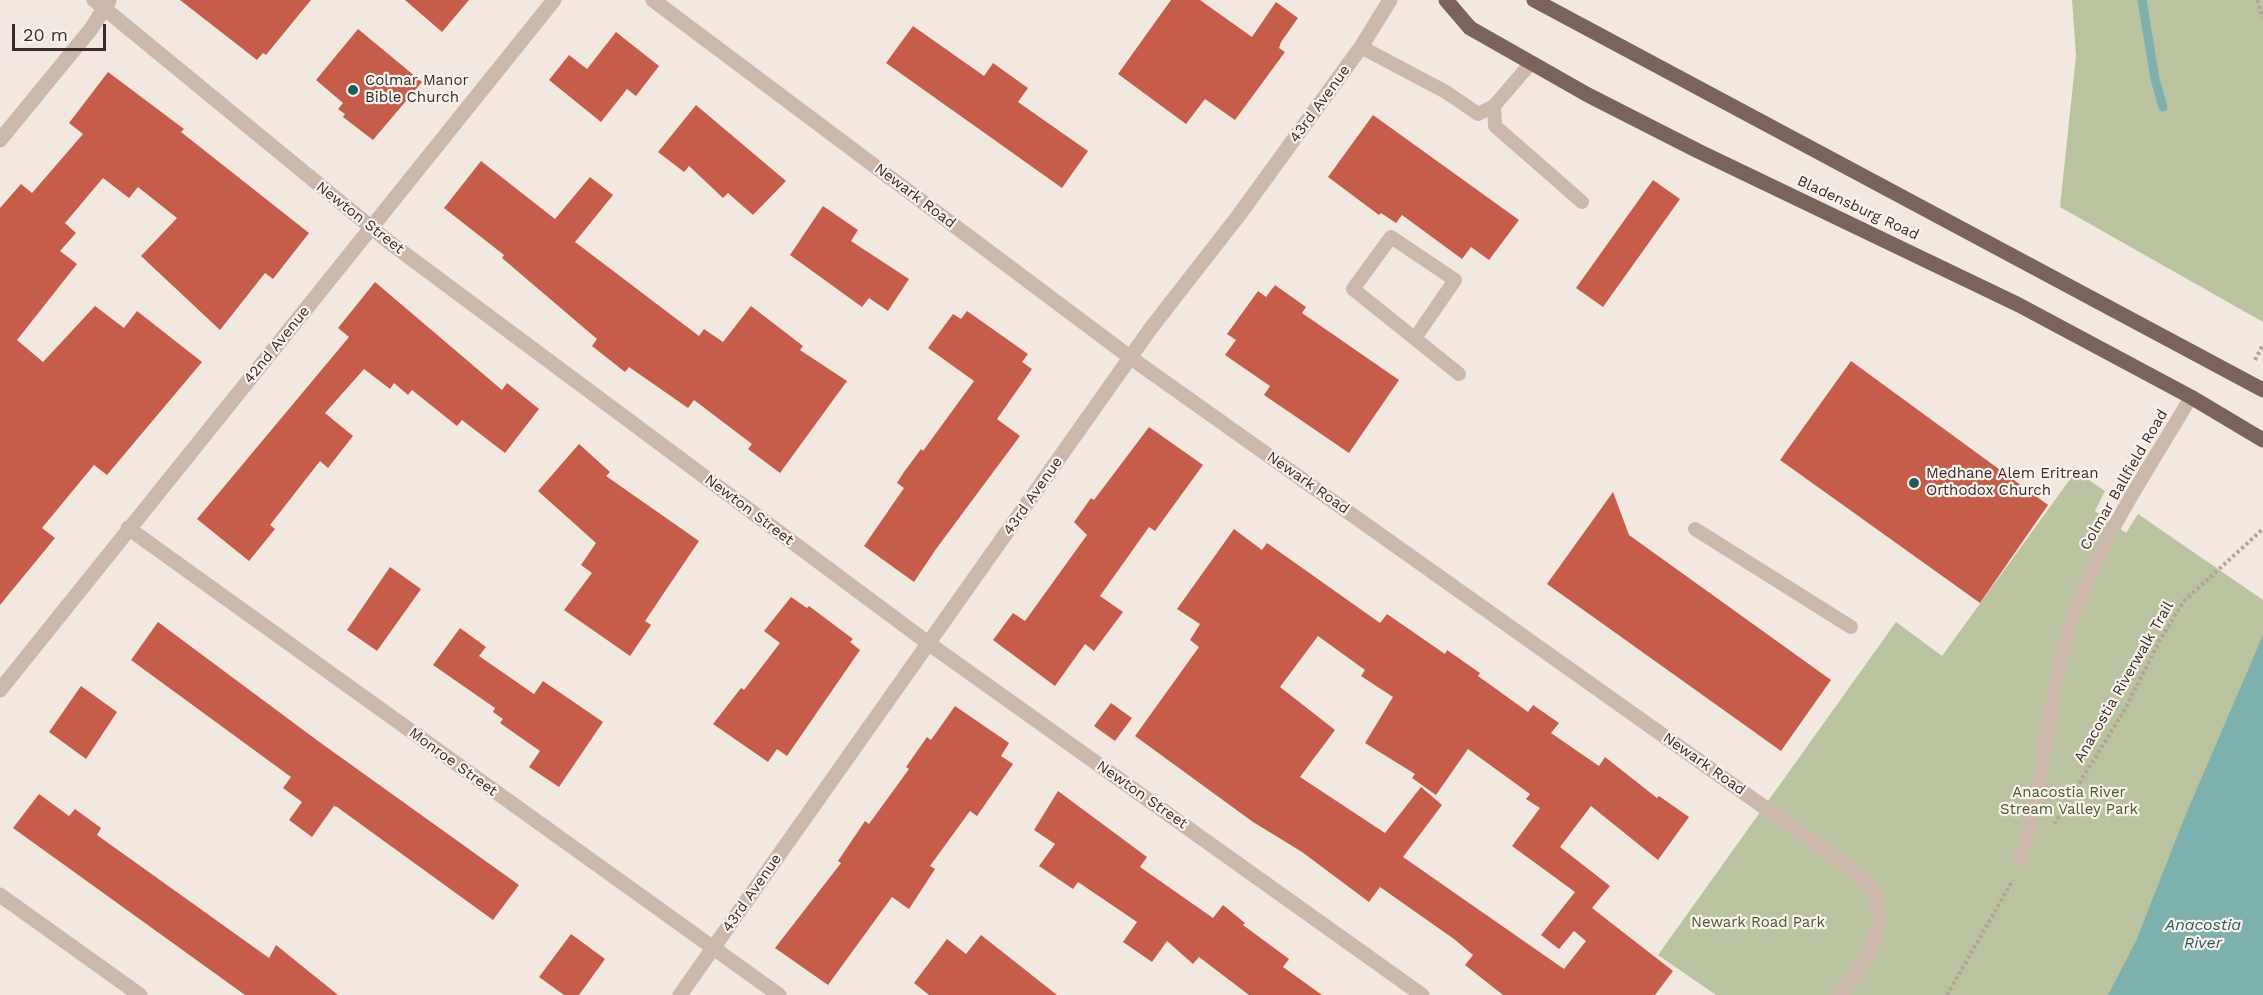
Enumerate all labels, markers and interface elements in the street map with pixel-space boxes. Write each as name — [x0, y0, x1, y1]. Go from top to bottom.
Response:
scale bar — [15, 12, 110, 50]
text: 20 m — [23, 24, 68, 45]
street label: 43rd Avenue — [1286, 62, 1354, 146]
place label: Colmar Manor Bible Church — [365, 72, 469, 107]
marker: Colmar Manor Bible Church — [346, 83, 360, 97]
street label: Newark Road — [871, 160, 959, 232]
street label: Bladensburg Road — [1794, 172, 1922, 244]
street label: Newton Street — [312, 178, 408, 258]
street label: 42nd Avenue — [240, 303, 314, 387]
street label: Colmar Ballfield Road — [2076, 406, 2172, 554]
street label: Newark Road — [1263, 448, 1353, 518]
street label: 43rd Avenue — [999, 453, 1067, 539]
place label: Medhane Alem Eritrean Orthodox Church — [1926, 465, 2098, 500]
street label: Newton Street — [701, 471, 797, 549]
marker: Medhane Alem Eritrean Orthodox Church — [1907, 476, 1921, 490]
street label: Anacostia Riverwalk Trail — [2070, 598, 2178, 766]
street label: Monroe Street — [405, 724, 501, 800]
street label: Newark Road — [1659, 729, 1749, 799]
street label: Newton Street — [1093, 757, 1191, 833]
park label: Anacostia River Stream Valley Park — [2000, 784, 2138, 819]
street label: 43rd Avenue — [718, 850, 786, 936]
park label: Newark Road Park — [1691, 914, 1825, 932]
water label: Anacostia River — [2165, 915, 2241, 953]

